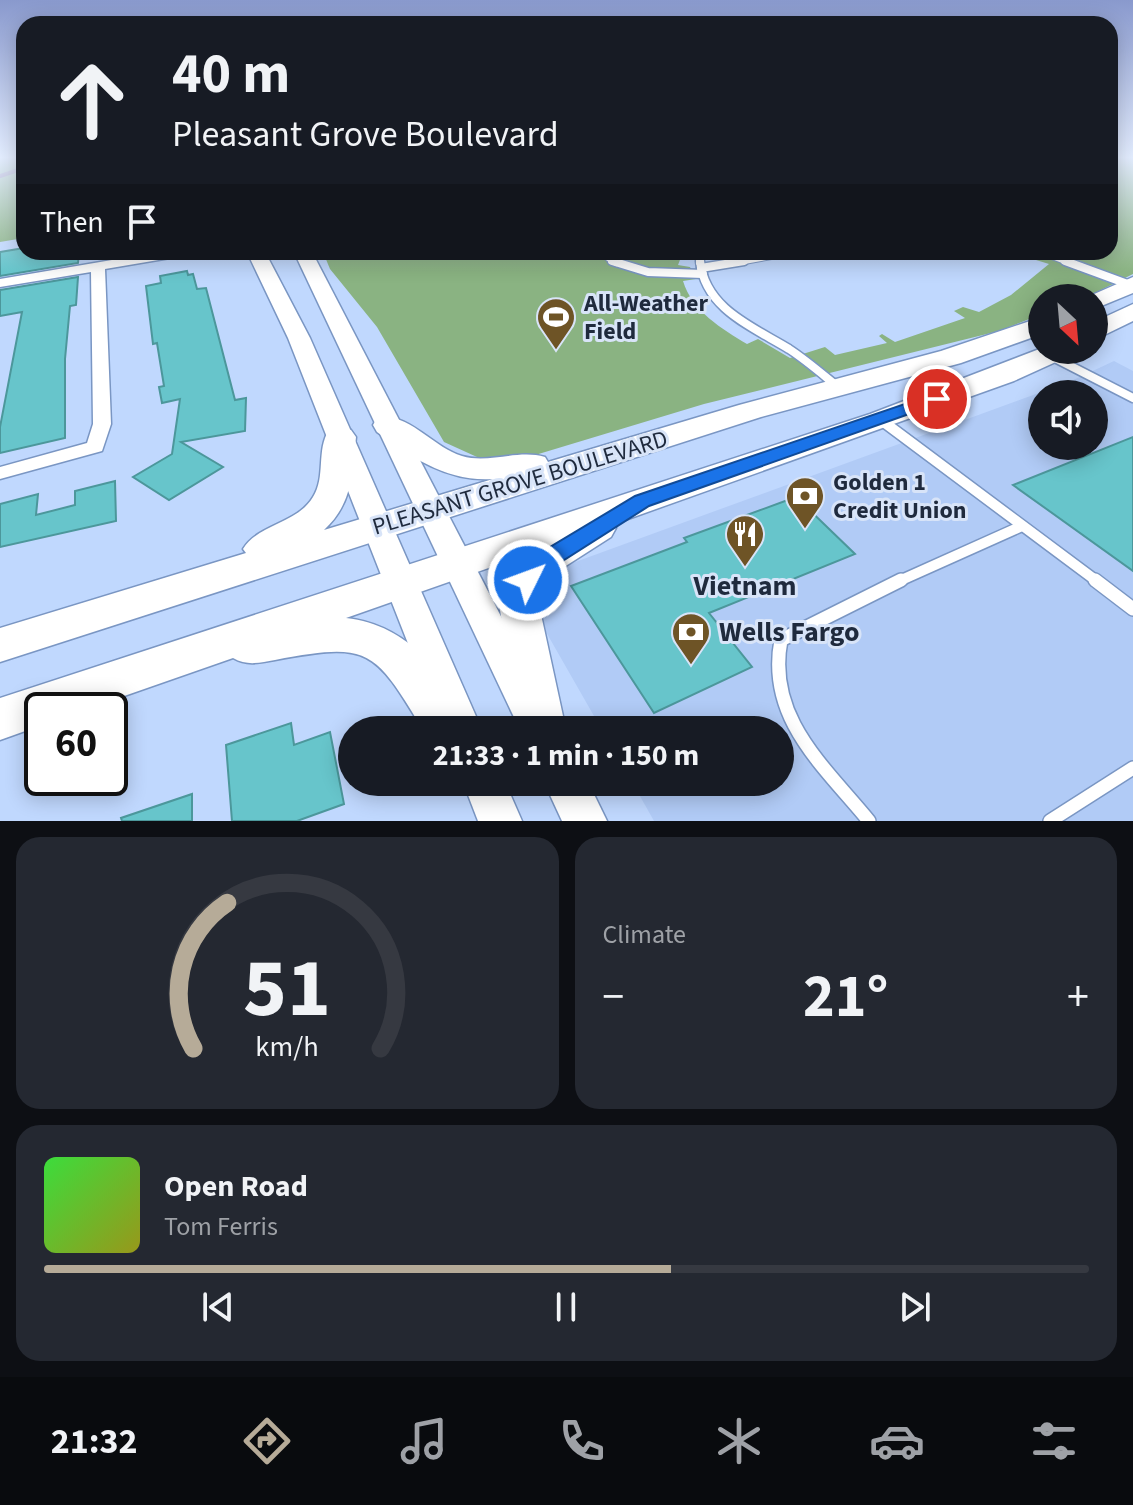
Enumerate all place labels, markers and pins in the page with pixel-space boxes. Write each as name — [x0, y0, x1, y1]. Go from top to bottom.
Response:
place label: All-Weather Field — [583, 286, 708, 349]
sports icon: All-Weather Field — [535, 296, 577, 351]
pin — [903, 365, 971, 433]
place label: Golden 1 Credit Union — [833, 465, 966, 528]
bank icon: Golden 1 Credit Union — [784, 475, 826, 530]
restaurant icon: Vietnam — [724, 513, 766, 568]
place label: Vietnam — [692, 566, 797, 606]
bank icon: Wells Fargo — [670, 611, 712, 666]
place label: Wells Fargo — [719, 612, 860, 652]

